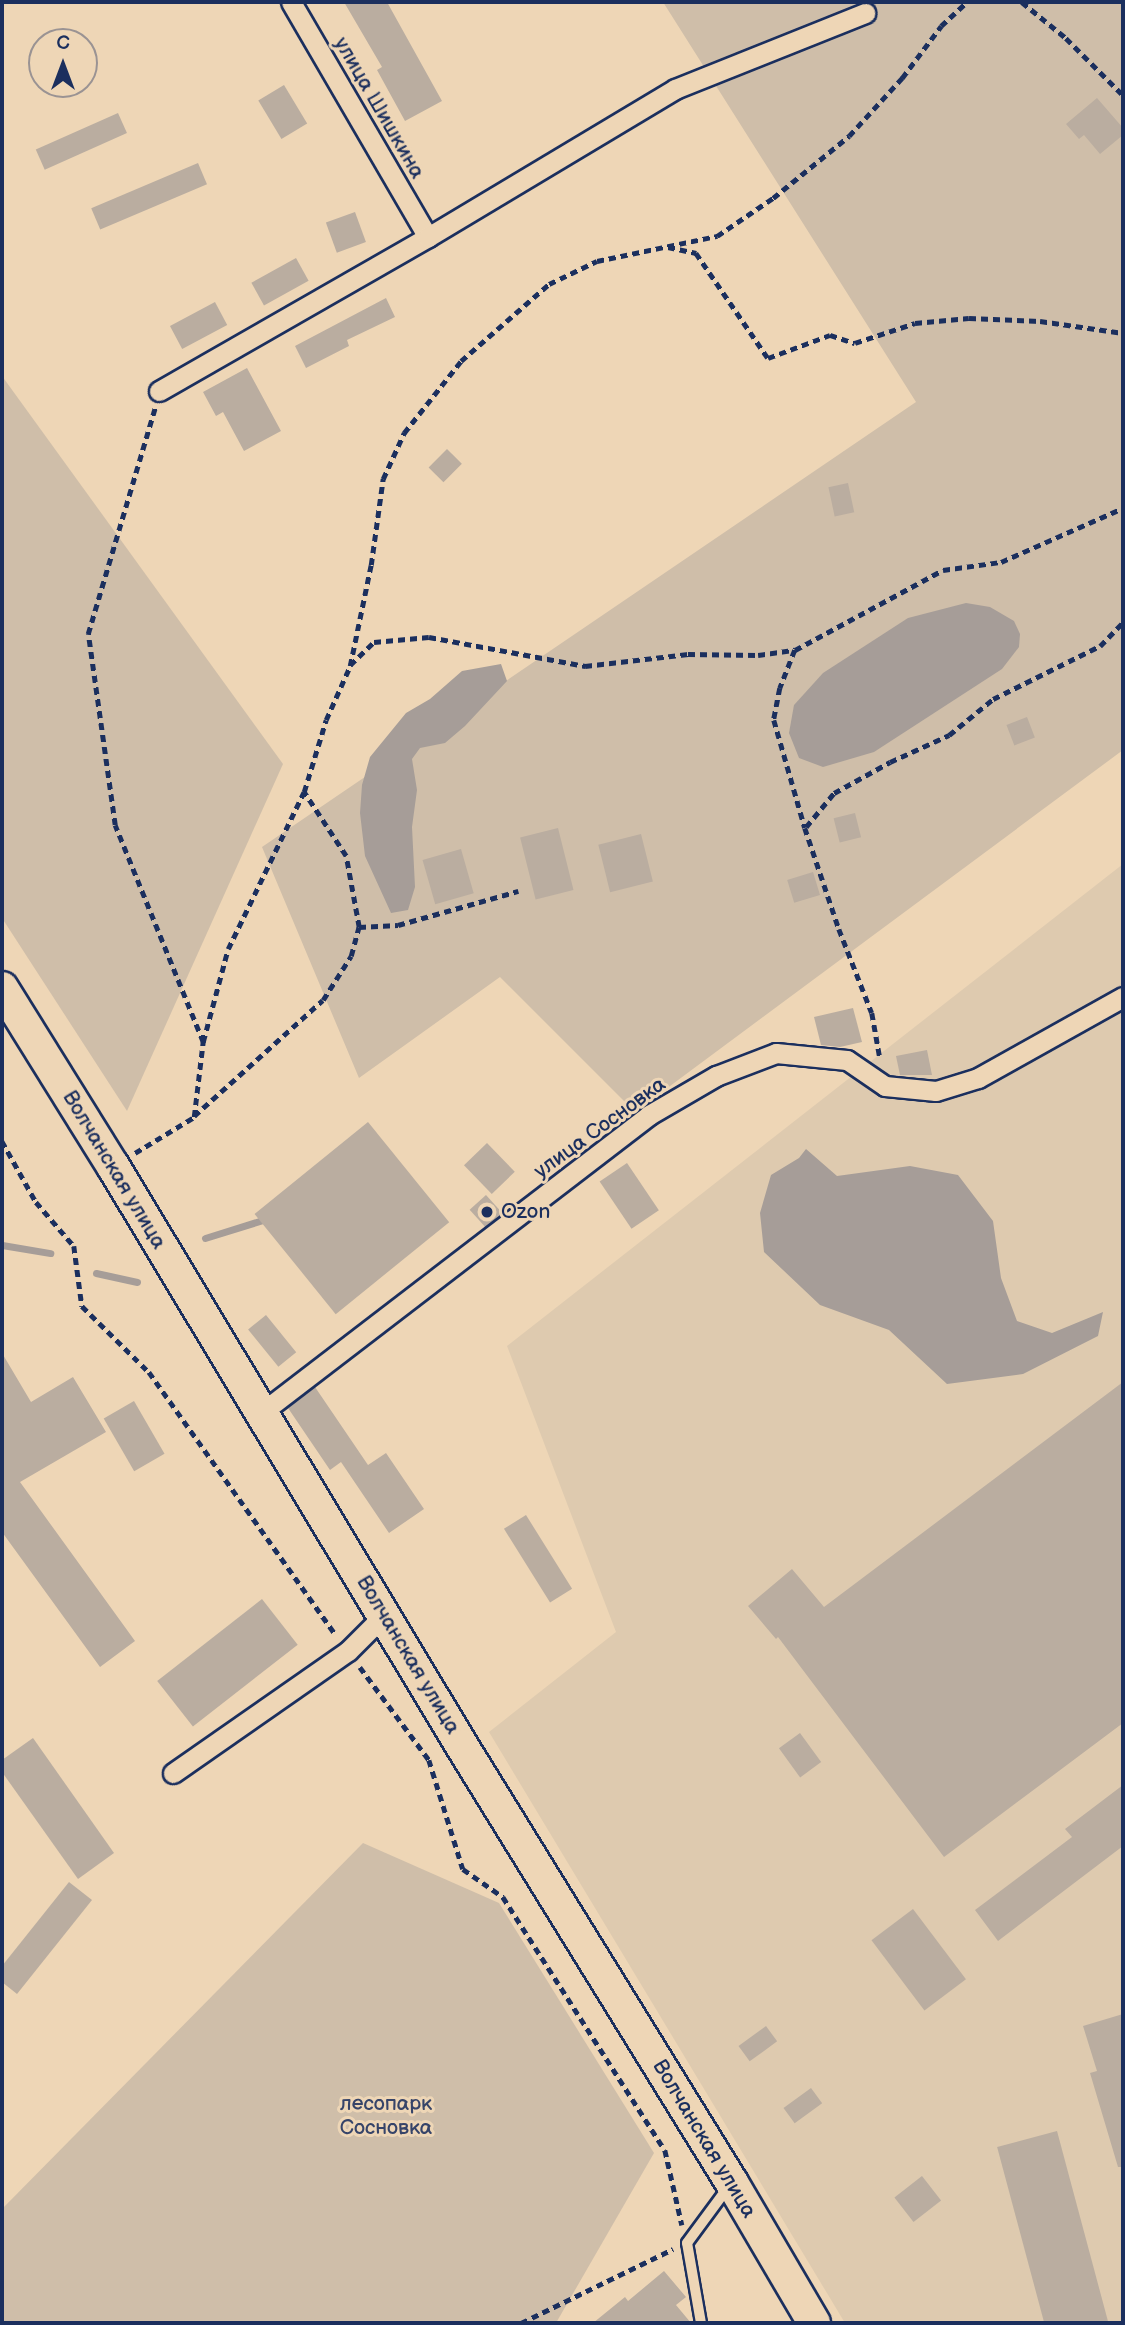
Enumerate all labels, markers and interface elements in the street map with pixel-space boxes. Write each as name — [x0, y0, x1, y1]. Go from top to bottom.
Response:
north arrow — [28, 28, 98, 98]
text: С — [56, 32, 70, 55]
street label: улица Шишкина — [328, 33, 430, 183]
street label: улица Сосновка — [529, 1072, 671, 1184]
street label: Волчанская улица — [57, 1086, 171, 1254]
place label: Ozon — [501, 1199, 550, 1225]
marker: Ozon — [479, 1204, 495, 1220]
street label: Волчанская улица — [351, 1571, 465, 1739]
street label: Волчанская улица — [647, 2055, 761, 2223]
park label: лесопарк Сосновка — [340, 2091, 432, 2141]

